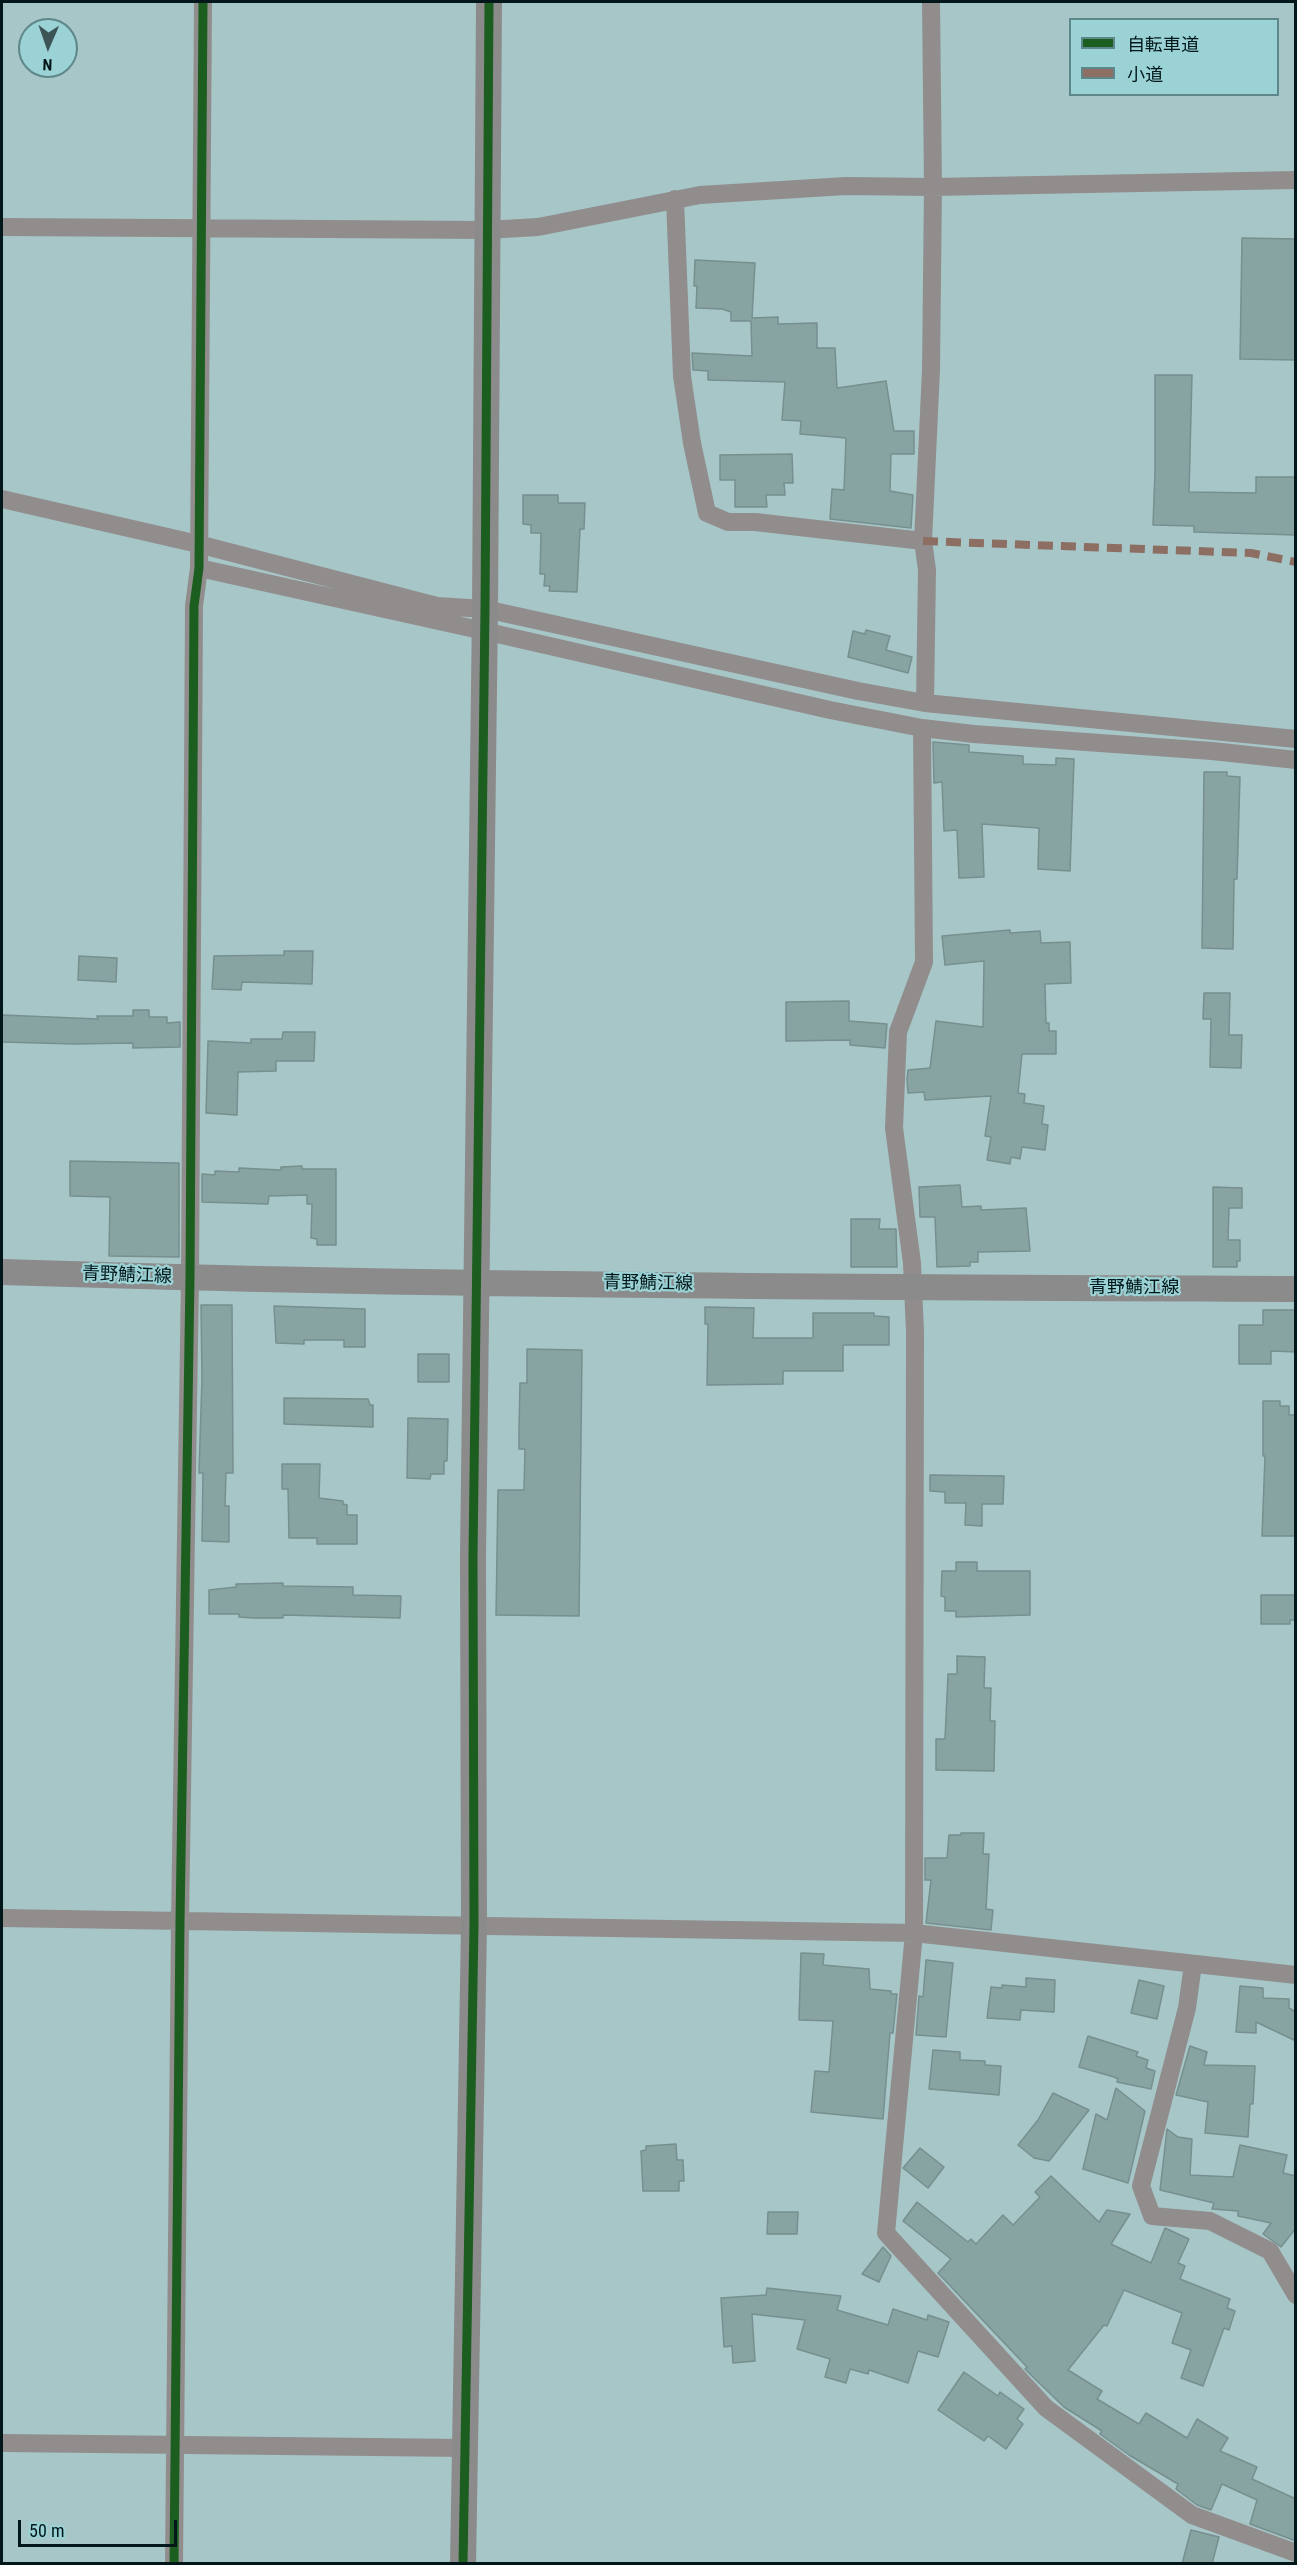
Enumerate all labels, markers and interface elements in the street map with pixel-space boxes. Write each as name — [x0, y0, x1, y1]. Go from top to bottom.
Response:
north arrow — [18, 18, 78, 78]
legend — [1069, 18, 1279, 96]
text: 自転車道 — [1127, 34, 1199, 55]
text: N — [42, 55, 53, 74]
text: 小道 — [1127, 64, 1163, 85]
street label: 青野鯖江線 — [82, 1264, 172, 1288]
street label: 青野鯖江線 — [603, 1272, 693, 1296]
street label: 青野鯖江線 — [1089, 1277, 1179, 1299]
scale bar — [21, 2508, 180, 2546]
text: 50 m — [29, 2520, 64, 2541]

